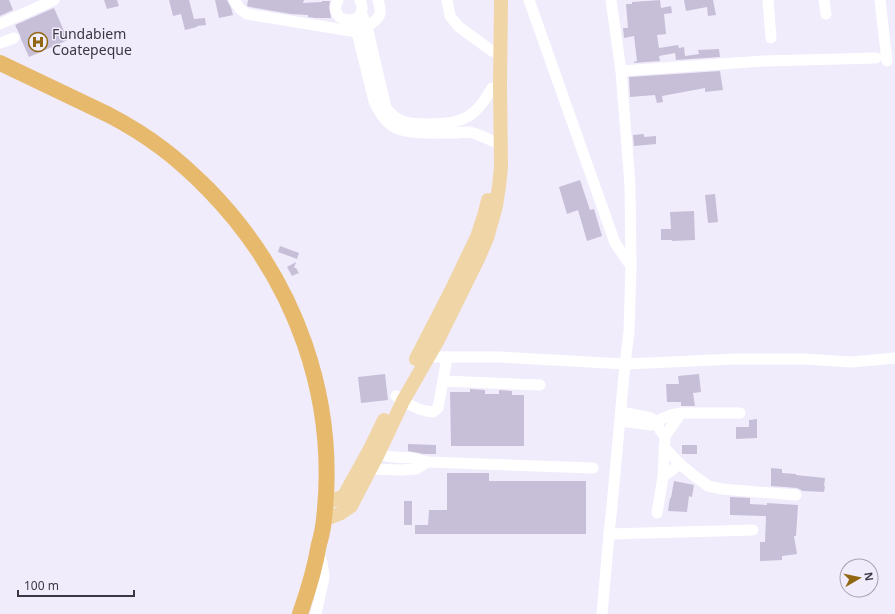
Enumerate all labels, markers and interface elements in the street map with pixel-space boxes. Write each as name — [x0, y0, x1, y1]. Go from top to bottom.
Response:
place label: Fundabiem Coatepeque — [52, 24, 132, 59]
hospital icon: Fundabiem Coatepeque — [27, 31, 49, 53]
north arrow — [839, 558, 879, 598]
text: N — [861, 571, 877, 582]
scale bar — [18, 572, 134, 598]
text: 100 m — [24, 577, 59, 594]

